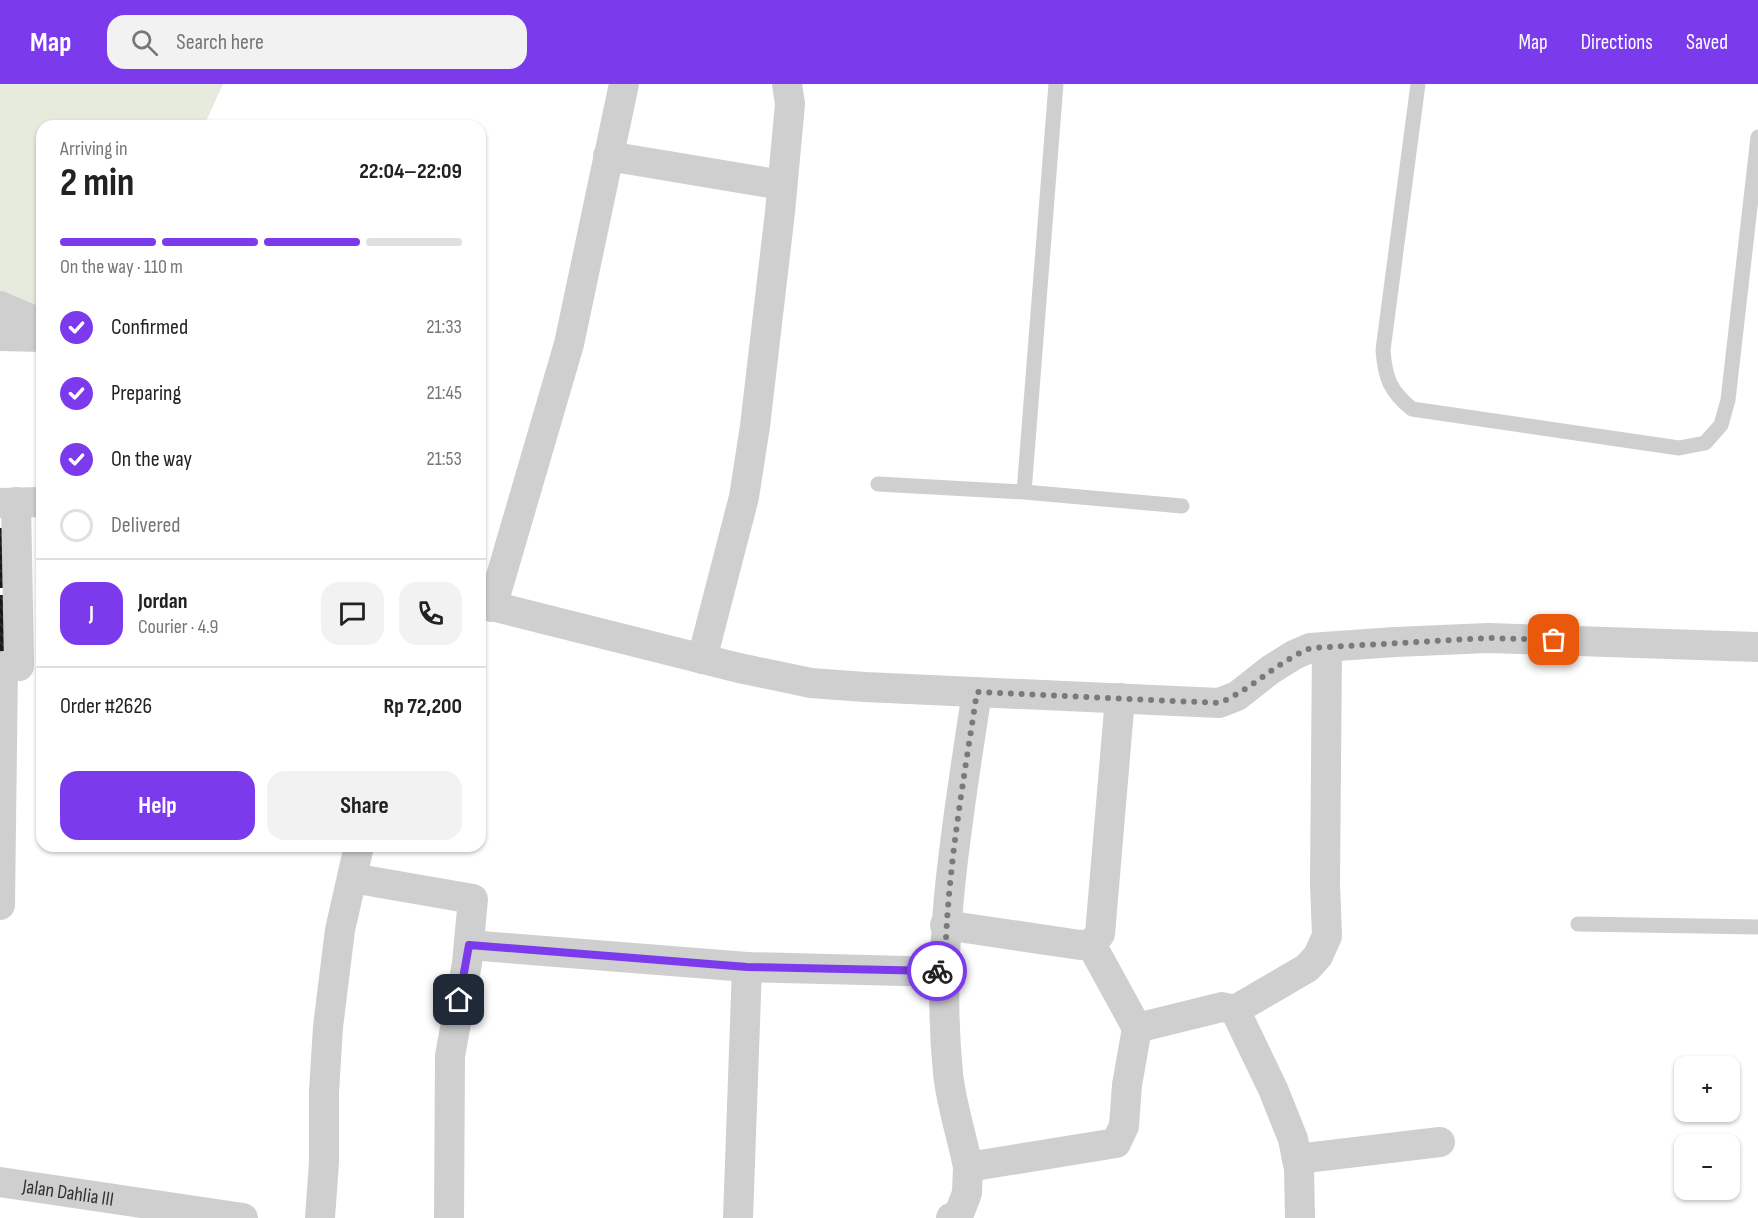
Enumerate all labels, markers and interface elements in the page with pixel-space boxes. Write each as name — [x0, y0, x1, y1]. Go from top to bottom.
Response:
search box — [107, 15, 527, 69]
text: Map — [30, 26, 71, 59]
icon: search — [128, 26, 161, 59]
text: Search here — [176, 29, 264, 56]
text: Map — [1518, 30, 1548, 55]
text: Directions — [1581, 30, 1653, 55]
text: Saved — [1686, 30, 1728, 55]
text: Arriving in — [60, 137, 128, 161]
text: 22:04–22:09 — [359, 158, 462, 185]
text: 2 min — [60, 160, 134, 207]
text: On the way · 110 m — [60, 255, 183, 279]
icon: check — [60, 311, 93, 344]
text: Confirmed — [111, 314, 188, 341]
text: 21:33 — [426, 315, 462, 339]
icon: check — [60, 377, 93, 410]
text: Preparing — [111, 380, 181, 407]
text: 21:45 — [426, 381, 462, 405]
icon: check — [60, 443, 93, 476]
text: On the way — [111, 446, 192, 473]
text: 21:53 — [427, 447, 462, 471]
text: Delivered — [111, 512, 180, 539]
button: chat — [321, 582, 384, 645]
button: phone — [399, 582, 462, 645]
text: Jordan — [138, 588, 187, 615]
text: J — [89, 600, 94, 627]
pin — [1528, 614, 1579, 665]
text: Courier · 4.9 — [138, 615, 218, 639]
icon: bag — [1537, 623, 1570, 656]
text: Order #2626 — [60, 693, 152, 720]
text: Rp 72,200 — [383, 693, 462, 720]
button: Help — [60, 771, 255, 840]
button: Share — [267, 771, 462, 840]
courier — [907, 941, 967, 1001]
icon: bike — [921, 955, 954, 988]
pin — [433, 974, 484, 1025]
icon: home — [442, 983, 475, 1016]
map controls — [1674, 1056, 1740, 1200]
button: + — [1674, 1056, 1740, 1122]
button: − — [1674, 1134, 1740, 1200]
street label: Jalan Dahlia III — [20, 1174, 115, 1212]

